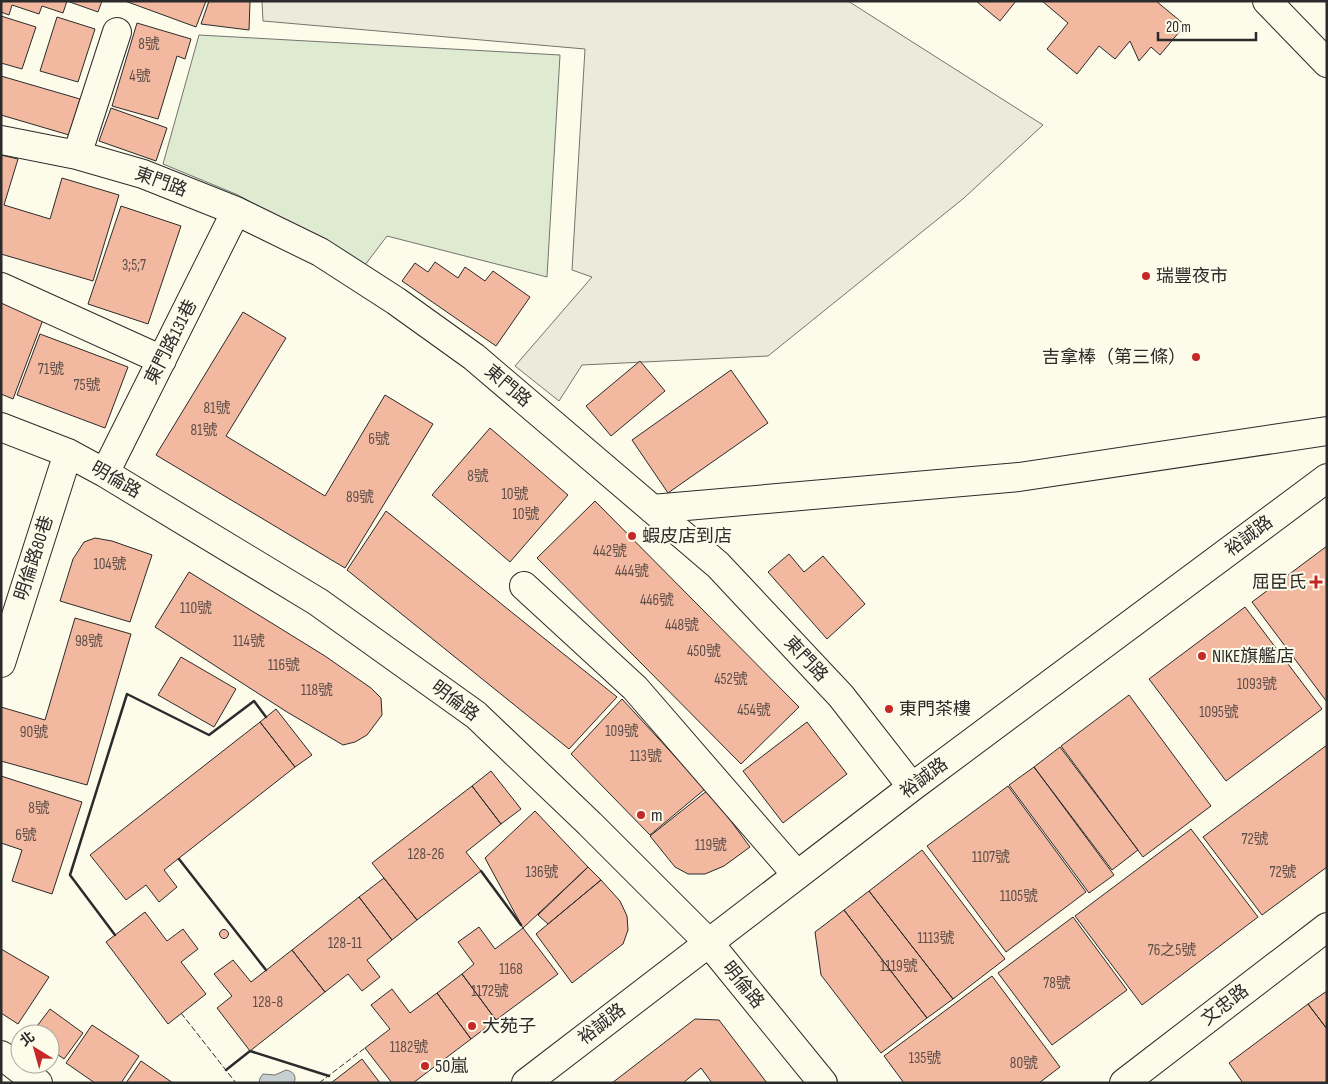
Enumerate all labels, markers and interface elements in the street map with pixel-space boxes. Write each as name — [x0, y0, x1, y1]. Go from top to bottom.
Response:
scale bar — [1158, 10, 1256, 42]
text: 20 m — [1166, 18, 1191, 37]
house number: 8號 — [138, 35, 160, 54]
house number: 4號 — [129, 67, 151, 86]
street label: 東門路 — [132, 163, 190, 201]
house number: 3;5;7 — [122, 256, 146, 275]
place label: 瑞豐夜市 — [1156, 266, 1228, 287]
marker: 瑞豐夜市 — [1140, 270, 1152, 282]
street label: 東門路131巷 — [141, 296, 201, 388]
place label: 吉拿棒（第三條） — [1042, 347, 1186, 368]
marker: 吉拿棒（第三條） — [1190, 351, 1202, 363]
house number: 71號 — [38, 360, 64, 379]
street label: 東門路 — [481, 361, 535, 411]
house number: 75號 — [73, 376, 101, 395]
house number: 81號 — [204, 399, 230, 418]
house number: 81號 — [191, 421, 217, 440]
house number: 6號 — [368, 430, 390, 449]
street label: 明倫路 — [87, 457, 145, 503]
house number: 8號 — [467, 467, 489, 486]
house number: 10號 — [502, 485, 528, 504]
house number: 89號 — [346, 488, 374, 507]
house number: 10號 — [513, 505, 539, 524]
street label: 裕誠路 — [1221, 511, 1277, 561]
street label: 明倫路80巷 — [10, 513, 58, 603]
place label: 蝦皮店到店 — [642, 526, 732, 547]
marker: 蝦皮店到店 — [626, 530, 638, 542]
house number: 442號 — [593, 542, 627, 561]
house number: 104號 — [93, 555, 127, 574]
house number: 444號 — [615, 562, 649, 581]
place label: 屈臣氏 — [1252, 572, 1306, 593]
marker: 屈臣氏 — [1310, 576, 1322, 588]
house number: 446號 — [640, 591, 674, 610]
house number: 110號 — [180, 599, 212, 618]
house number: 448號 — [665, 616, 699, 635]
house number: 98號 — [75, 632, 103, 651]
house number: 114號 — [233, 632, 265, 651]
street label: 東門路 — [780, 632, 832, 686]
house number: 450號 — [687, 642, 721, 661]
place label: NIKE旗艦店 — [1212, 646, 1294, 667]
marker: NIKE旗艦店 — [1196, 650, 1208, 662]
house number: 116號 — [268, 656, 300, 675]
house number: 452號 — [714, 670, 748, 689]
house number: 1093號 — [1237, 675, 1277, 694]
street label: 明倫路 — [427, 676, 483, 726]
house number: 118號 — [301, 681, 333, 700]
place label: 東門茶樓 — [899, 699, 971, 720]
house number: 454號 — [737, 701, 771, 720]
marker: 東門茶樓 — [883, 703, 895, 715]
house number: 1095號 — [1199, 703, 1239, 722]
house number: 109號 — [605, 722, 639, 741]
house number: 90號 — [20, 723, 48, 742]
house number: 113號 — [630, 747, 662, 766]
street label: 裕誠路 — [896, 753, 952, 803]
house number: 8號 — [28, 799, 50, 818]
place label: m — [651, 805, 663, 826]
marker: m — [635, 809, 647, 821]
house number: 6號 — [15, 826, 37, 845]
house number: 72號 — [1241, 830, 1269, 849]
house number: 119號 — [695, 836, 727, 855]
house number: 128-26 — [408, 845, 444, 864]
house number: 1107號 — [972, 848, 1010, 867]
house number: 136號 — [525, 863, 559, 882]
house number: 72號 — [1269, 863, 1297, 882]
house number: 1105號 — [1000, 887, 1038, 906]
house number: 1113號 — [917, 929, 955, 948]
house number: 128-11 — [328, 934, 363, 953]
house number: 76之5號 — [1148, 941, 1196, 960]
street label: 明倫路 — [718, 957, 768, 1013]
house number: 1119號 — [880, 957, 918, 976]
house number: 1168 — [499, 960, 523, 979]
house number: 78號 — [1043, 974, 1071, 993]
street label: 文忠路 — [1197, 980, 1253, 1030]
house number: 1172號 — [471, 982, 509, 1001]
house number: 128-8 — [253, 993, 283, 1012]
street label: 裕誠路 — [574, 999, 630, 1049]
place label: 大苑子 — [482, 1016, 536, 1037]
marker: 大苑子 — [466, 1020, 478, 1032]
north arrow — [10, 1024, 60, 1074]
text: 北 — [17, 1028, 38, 1050]
house number: 1182號 — [390, 1038, 428, 1057]
house number: 135號 — [909, 1049, 941, 1068]
house number: 80號 — [1010, 1054, 1038, 1073]
place label: 50嵐 — [435, 1056, 468, 1077]
marker: 50嵐 — [419, 1060, 431, 1072]

